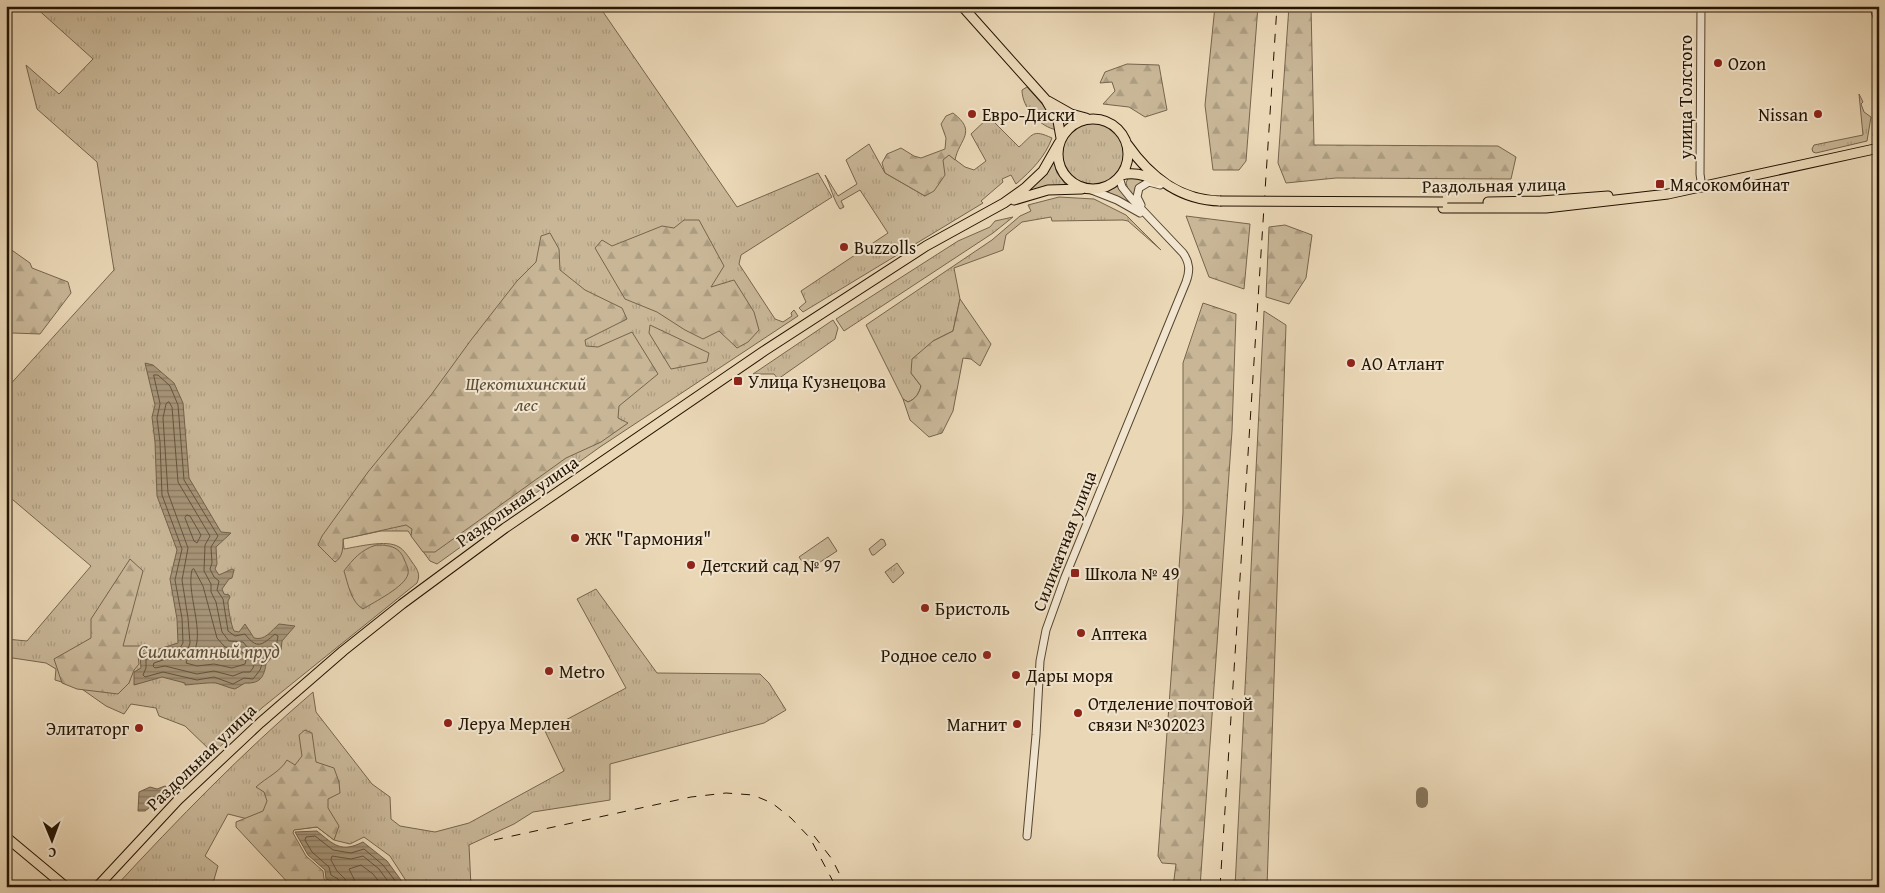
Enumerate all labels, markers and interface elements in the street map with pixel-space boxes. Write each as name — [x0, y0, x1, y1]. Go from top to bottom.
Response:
street label: улица Толстого — [1672, 35, 1699, 160]
place label: Ozon — [1728, 50, 1766, 77]
marker: Ozon — [1712, 57, 1724, 69]
place label: Евро-Диски — [982, 101, 1076, 128]
place label: Nissan — [1758, 101, 1808, 128]
marker: Евро-Диски — [966, 108, 978, 120]
marker: Nissan — [1812, 108, 1824, 120]
street label: Раздольная улица — [1422, 170, 1567, 200]
place label: Мясокомбинат — [1670, 171, 1790, 198]
marker: Мясокомбинат — [1654, 178, 1666, 190]
place label: Buzzolls — [854, 234, 916, 261]
marker: Buzzolls — [838, 241, 850, 253]
place label: АО Атлант — [1361, 350, 1444, 377]
marker: АО Атлант — [1345, 357, 1357, 369]
place label: Улица Кузнецова — [748, 368, 886, 395]
park label: Щекотихинский лес — [466, 370, 586, 418]
marker: Улица Кузнецова — [732, 375, 744, 387]
street label: Раздольная улица — [450, 448, 584, 553]
street label: Силикатная улица — [1025, 466, 1103, 615]
place label: ЖК "Гармония" — [584, 525, 711, 552]
marker: ЖК "Гармония" — [569, 532, 581, 544]
place label: Детский сад № 97 — [700, 552, 841, 579]
marker: Детский сад № 97 — [685, 559, 697, 571]
place label: Школа № 49 — [1085, 560, 1179, 587]
marker: Школа № 49 — [1069, 567, 1081, 579]
place label: Бристоль — [935, 595, 1010, 622]
marker: Бристоль — [919, 602, 931, 614]
place label: Аптека — [1091, 620, 1148, 647]
marker: Аптека — [1075, 627, 1087, 639]
water label: Силикатный пруд — [138, 637, 280, 665]
place label: Родное село — [881, 642, 977, 669]
marker: Родное село — [981, 649, 993, 661]
place label: Metro — [559, 658, 605, 685]
place label: Дары моря — [1025, 662, 1113, 689]
marker: Metro — [543, 665, 555, 677]
marker: Дары моря — [1010, 669, 1022, 681]
place label: Отделение почтовой связи №302023 — [1088, 690, 1254, 738]
street label: Раздольная улица — [140, 697, 263, 817]
marker: Отделение почтовой связи №302023 — [1072, 707, 1084, 719]
place label: Леруа Мерлен — [458, 710, 570, 737]
place label: Магнит — [947, 711, 1007, 738]
place label: Элитаторг — [46, 715, 129, 742]
marker: Леруа Мерлен — [442, 717, 454, 729]
marker: Магнит — [1011, 718, 1023, 730]
marker: Элитаторг — [133, 722, 145, 734]
north arrow — [28, 816, 78, 866]
text: С — [48, 843, 56, 863]

